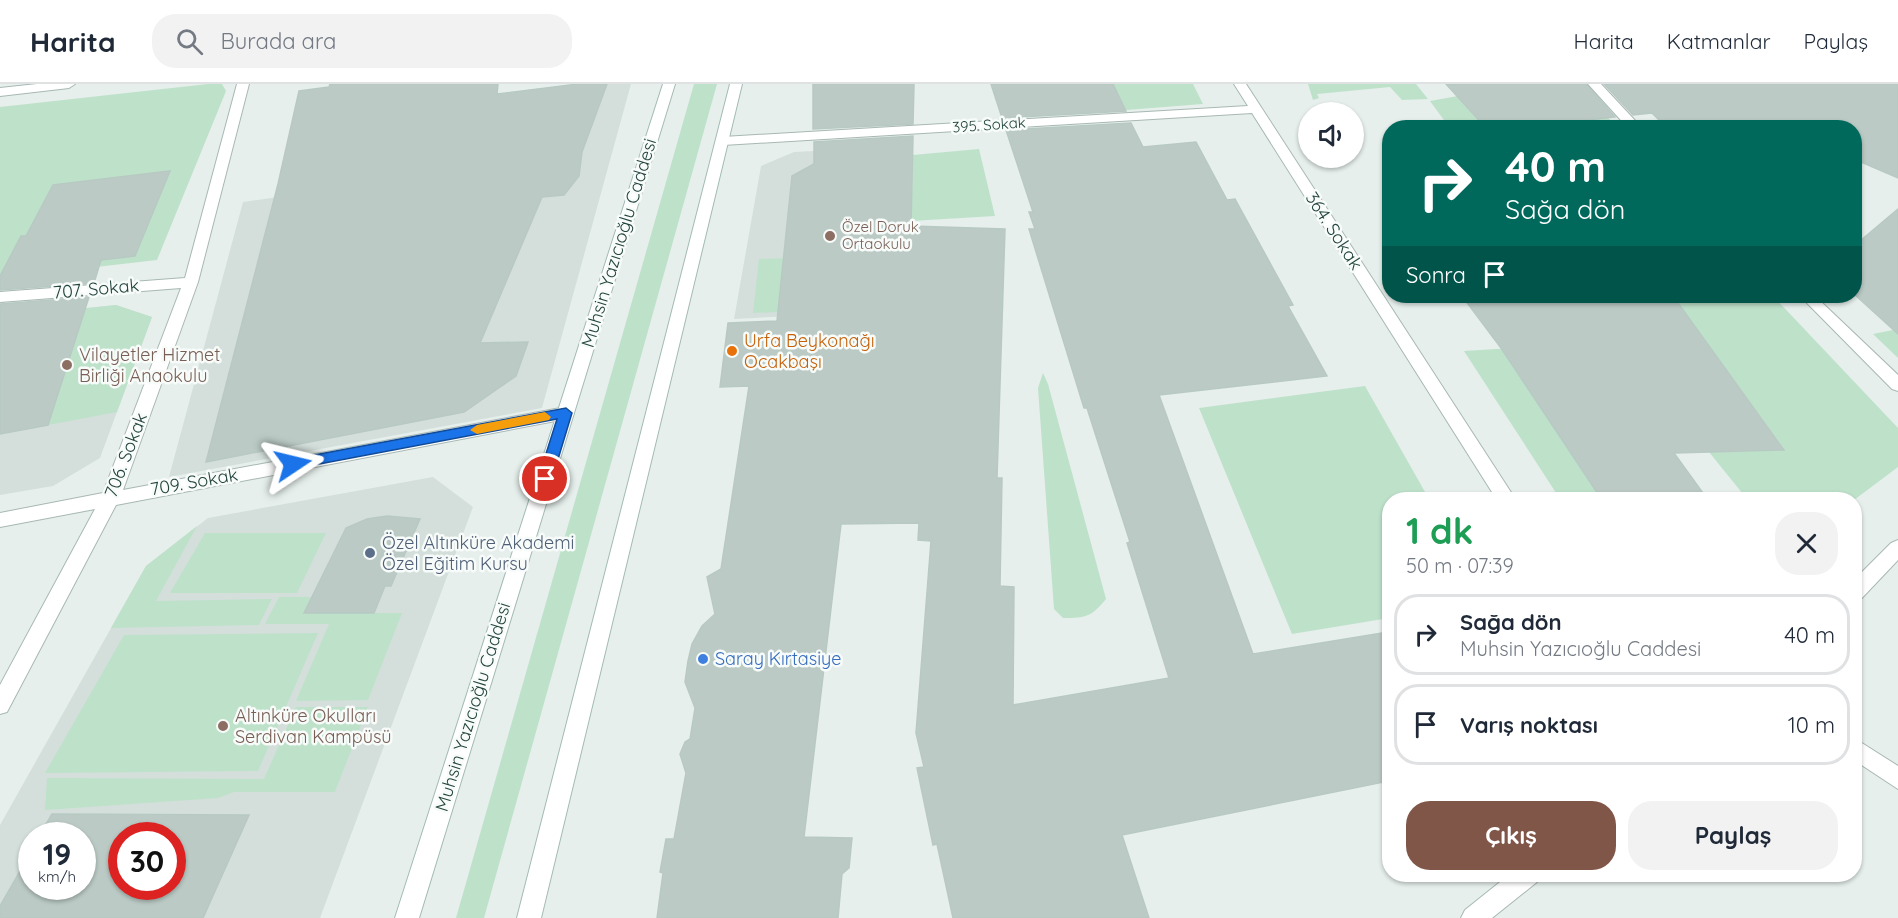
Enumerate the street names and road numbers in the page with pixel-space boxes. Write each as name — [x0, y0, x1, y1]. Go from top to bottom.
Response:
street label: 395. Sokak — [952, 112, 1026, 137]
street label: Muhsin Yazıcıoğlu Caddesi — [576, 136, 661, 350]
street label: 364. Sokak — [1301, 188, 1368, 274]
street label: 707. Sokak — [52, 273, 140, 304]
street label: 706. Sokak — [99, 409, 152, 500]
street label: 709. Sokak — [148, 462, 240, 501]
street label: Muhsin Yazıcıoğlu Caddesi — [430, 600, 515, 814]

